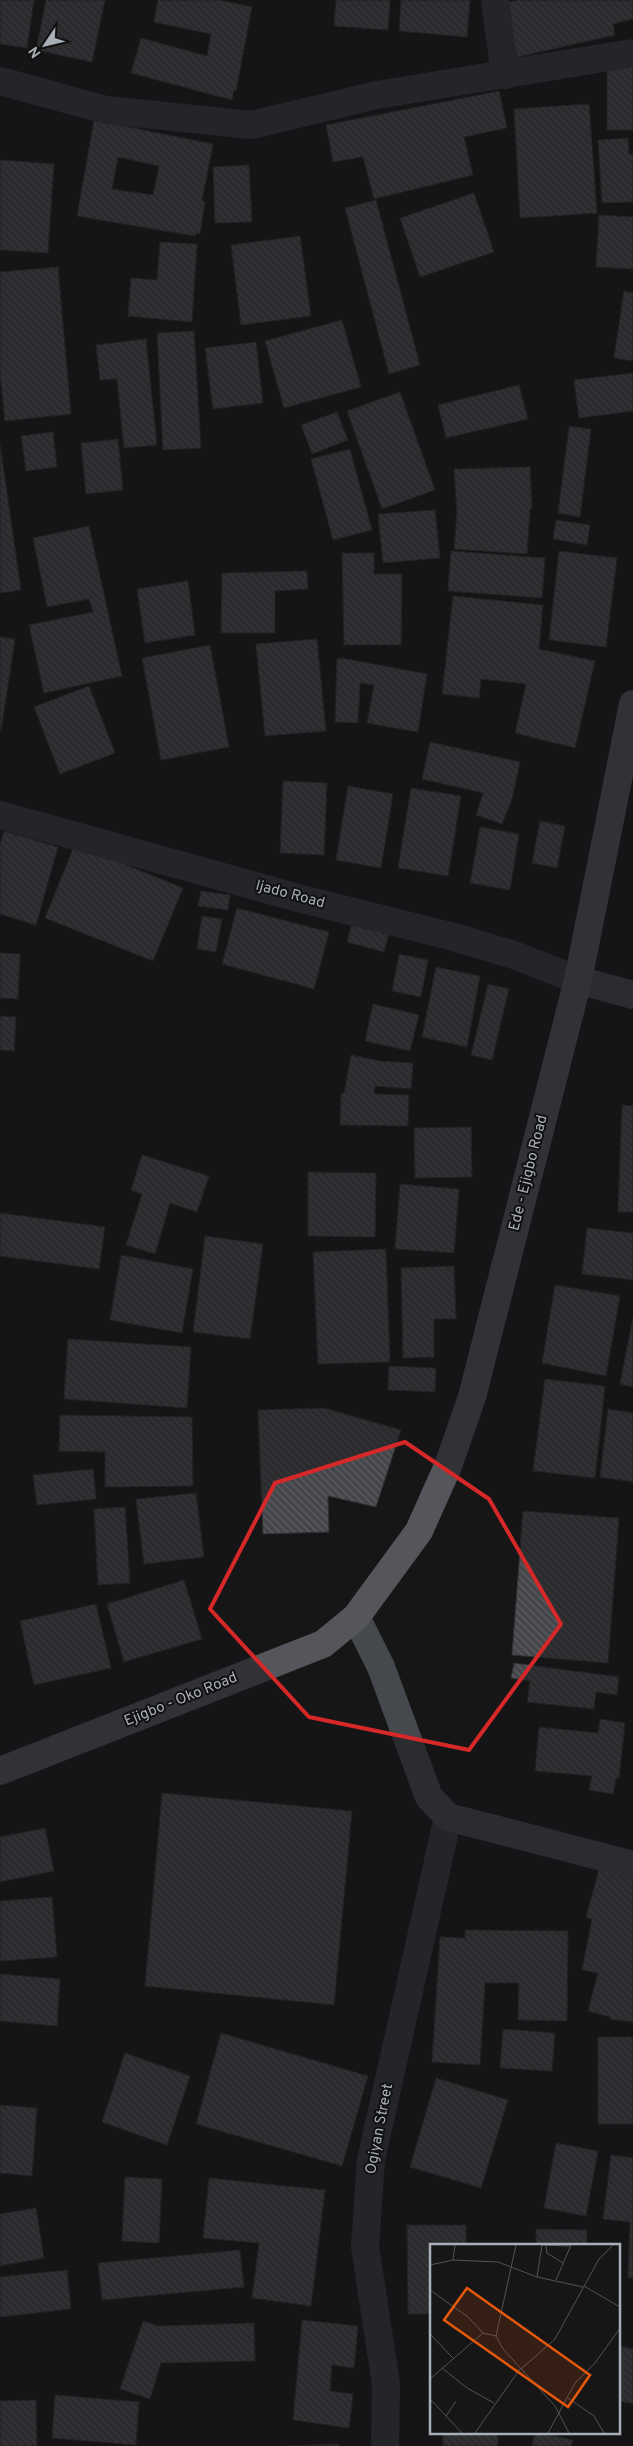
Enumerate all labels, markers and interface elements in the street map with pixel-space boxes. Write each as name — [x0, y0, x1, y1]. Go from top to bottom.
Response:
north arrow — [20, 20, 70, 70]
text: N — [26, 43, 45, 61]
street label: Ijado Road — [253, 877, 327, 913]
street label: Ede - Ejigbo Road — [505, 1113, 553, 1233]
street label: Ejigbo - Oko Road — [122, 1669, 240, 1731]
street label: Ogiyan Street — [362, 2082, 398, 2176]
inset map — [430, 2244, 620, 2434]

